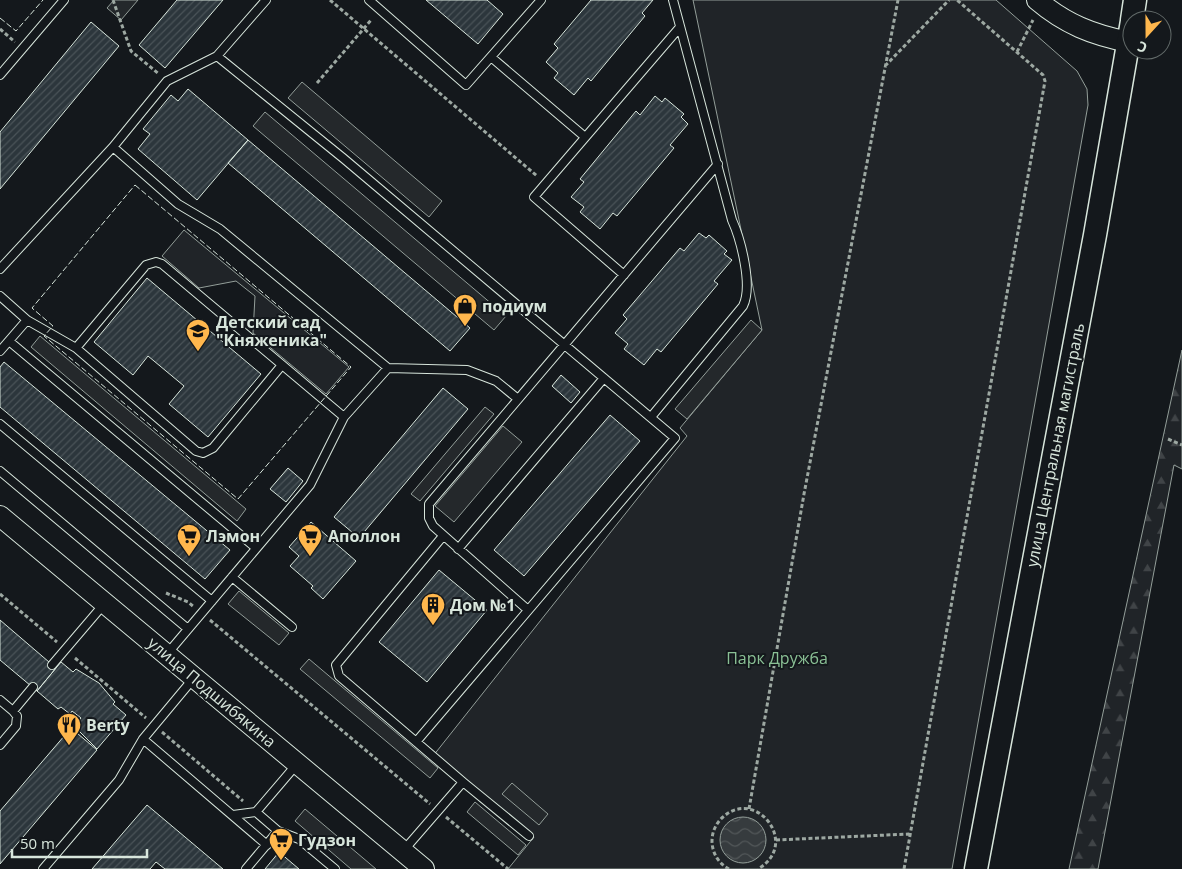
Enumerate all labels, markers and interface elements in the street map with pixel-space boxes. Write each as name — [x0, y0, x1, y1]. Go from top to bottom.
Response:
north arrow — [1122, 10, 1172, 60]
text: С — [1135, 37, 1150, 58]
shop icon: подиум — [452, 293, 478, 327]
place label: подиум — [482, 295, 547, 317]
place label: Детский сад "Княженика" — [216, 311, 327, 351]
school or university icon: Детский сад "Княженика" — [185, 318, 211, 352]
street label: улица Центральная магистраль — [1021, 321, 1089, 569]
supermarket icon: Лэмон — [176, 523, 202, 557]
supermarket icon: Аполлон — [297, 523, 323, 557]
place label: Лэмон — [206, 525, 260, 547]
place label: Аполлон — [328, 525, 401, 547]
building icon: Дом №1 — [420, 592, 446, 626]
place label: Дом №1 — [450, 594, 515, 616]
street label: улица Подшибякина — [143, 632, 281, 752]
park label: Парк Дружба — [726, 647, 828, 669]
restaurant icon: Berty — [56, 712, 82, 746]
place label: Berty — [86, 714, 130, 736]
scale bar — [12, 826, 148, 858]
supermarket icon: Гудзон — [268, 827, 294, 861]
place label: Гудзон — [298, 829, 356, 851]
text: 50 m — [20, 833, 55, 853]

